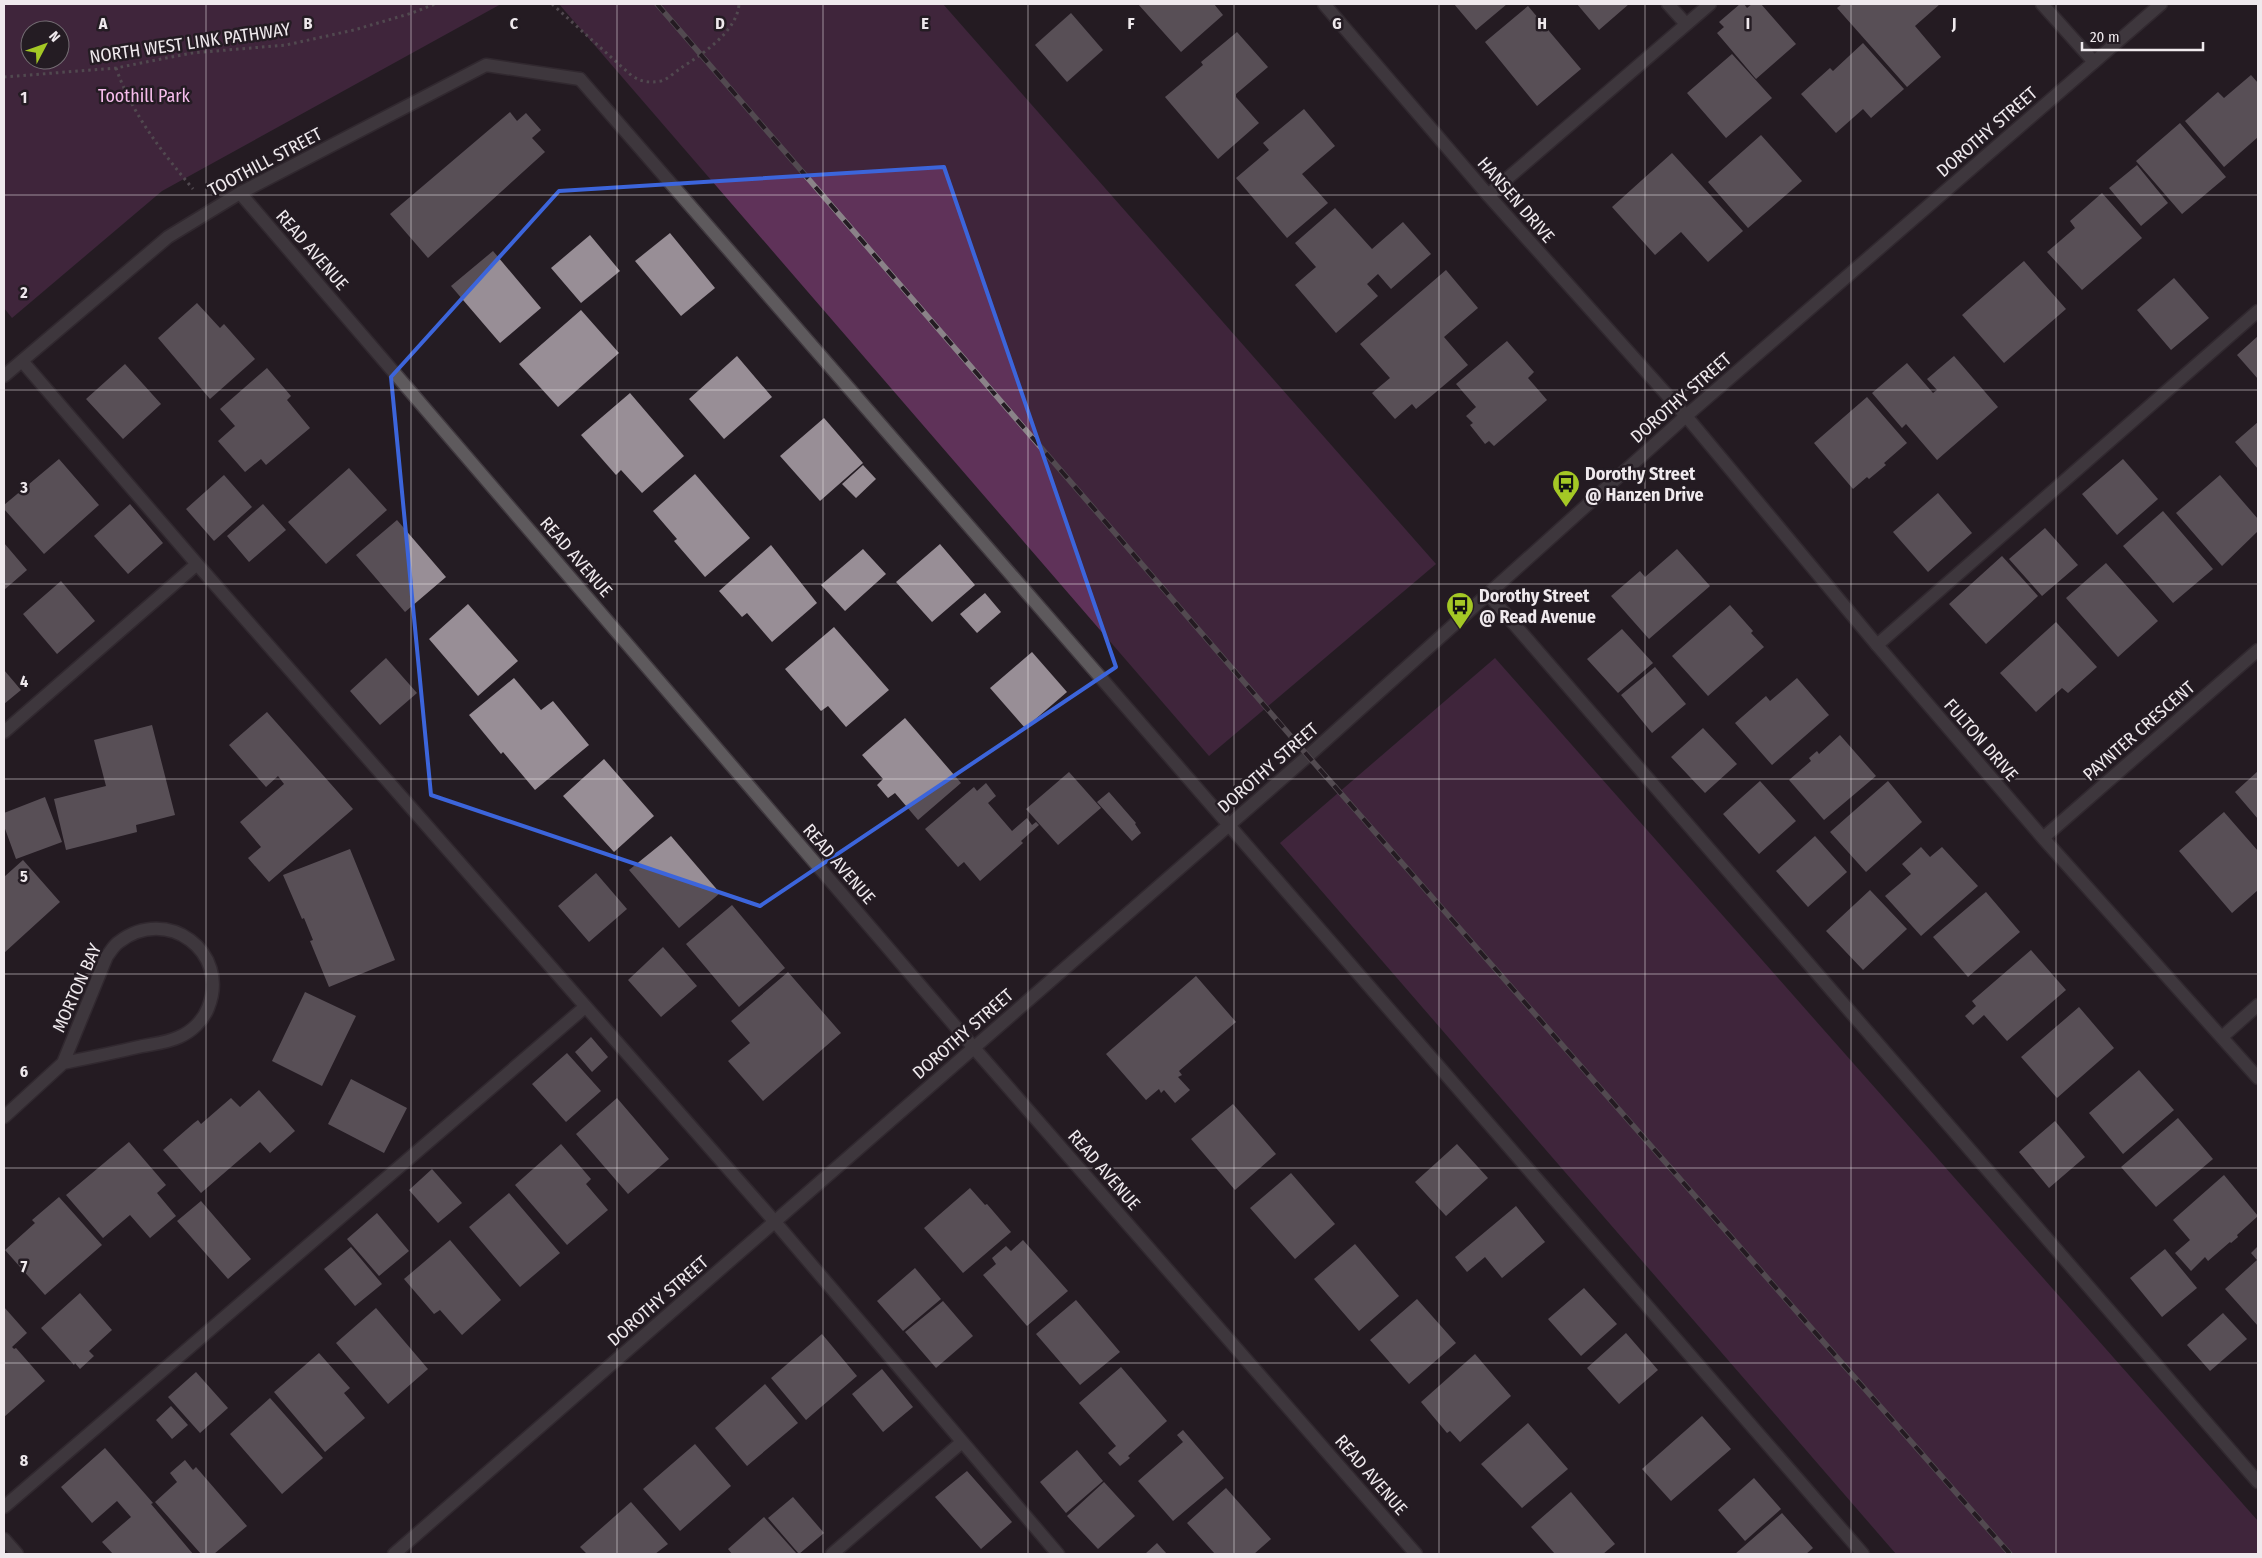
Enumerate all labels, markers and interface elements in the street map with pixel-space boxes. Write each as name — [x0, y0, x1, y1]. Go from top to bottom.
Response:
text: B — [304, 14, 313, 33]
text: C — [510, 14, 519, 33]
text: D — [715, 14, 725, 33]
text: E — [921, 14, 929, 33]
text: F — [1127, 14, 1135, 33]
text: G — [1332, 14, 1342, 33]
text: H — [1537, 14, 1547, 33]
text: I — [1746, 14, 1750, 33]
text: J — [1951, 14, 1956, 33]
street label: NORTH WEST LINK PATHWAY — [88, 18, 292, 68]
north arrow — [20, 20, 70, 70]
scale bar — [2082, 20, 2203, 52]
text: N — [45, 28, 64, 46]
text: 20 m — [2090, 28, 2120, 46]
street label: DOROTHY STREET — [1932, 82, 2042, 182]
park label: Toothill Park — [98, 85, 191, 107]
text: 1 — [21, 88, 27, 107]
street label: TOOTHILL STREET — [204, 122, 326, 201]
street label: HANSEN DRIVE — [1473, 153, 1559, 247]
street label: READ AVENUE — [271, 205, 353, 295]
text: 2 — [19, 283, 28, 302]
street label: DOROTHY STREET — [1626, 348, 1736, 448]
place label: Dorothy Street @ Hanzen Drive — [1585, 463, 1704, 506]
bus stop icon: Dorothy Street @ Hanzen Drive — [1551, 469, 1581, 508]
text: 3 — [19, 478, 28, 497]
street label: READ AVENUE — [535, 512, 617, 602]
place label: Dorothy Street @ Read Avenue — [1479, 585, 1596, 628]
bus stop icon: Dorothy Street @ Read Avenue — [1445, 591, 1475, 630]
text: 4 — [20, 672, 28, 691]
street label: PAYNTER CRESCENT — [2079, 676, 2200, 785]
street label: FULTON DRIVE — [1939, 694, 2023, 786]
street label: DOROTHY STREET — [1213, 718, 1323, 818]
street label: READ AVENUE — [798, 819, 880, 909]
text: 5 — [20, 867, 28, 886]
street label: MORTON BAY — [48, 940, 106, 1036]
street label: DOROTHY STREET — [908, 984, 1018, 1084]
text: 6 — [20, 1062, 28, 1081]
street label: READ AVENUE — [1063, 1125, 1145, 1215]
street label: DOROTHY STREET — [603, 1251, 713, 1351]
text: 7 — [21, 1257, 28, 1276]
street label: READ AVENUE — [1330, 1430, 1412, 1520]
text: 8 — [20, 1451, 29, 1470]

